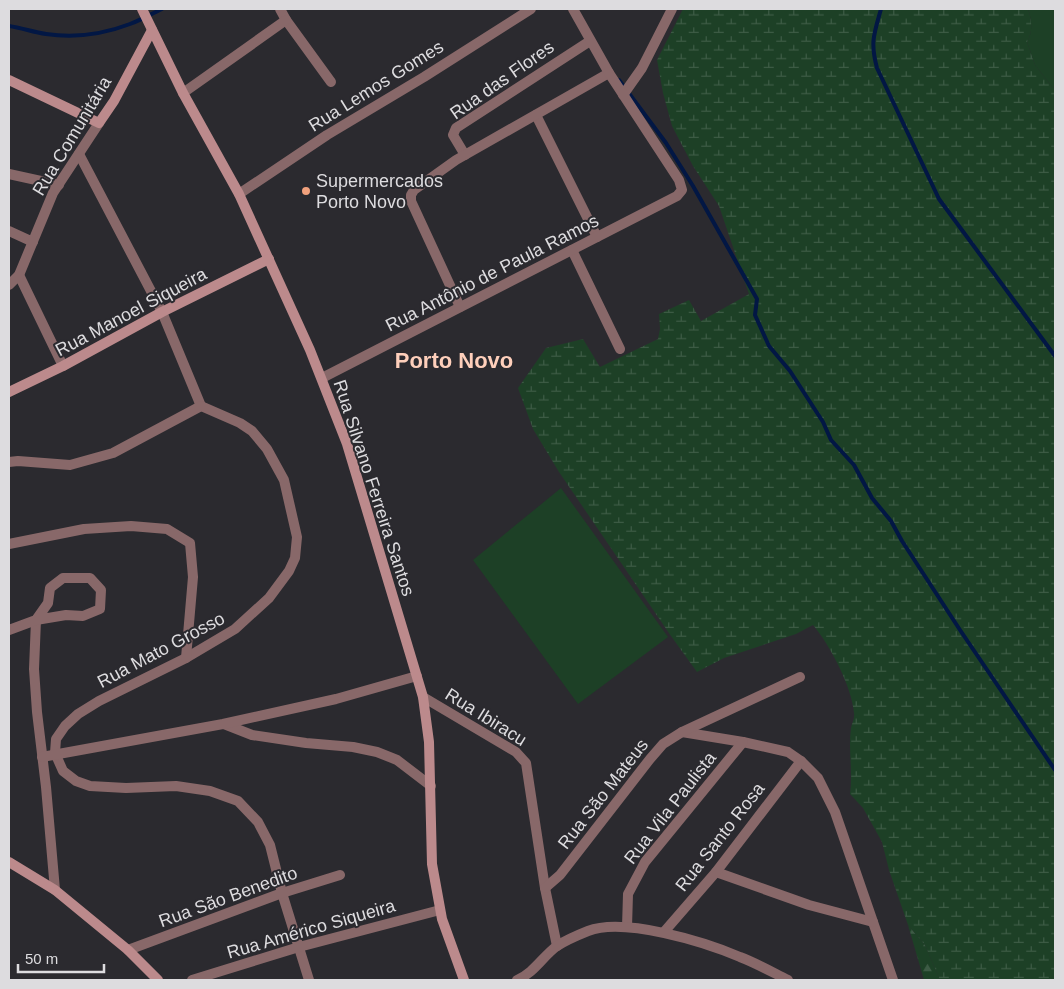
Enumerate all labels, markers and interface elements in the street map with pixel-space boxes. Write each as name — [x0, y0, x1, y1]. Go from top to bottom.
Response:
street label: Rua Lemos Gomes — [305, 36, 447, 136]
street label: Rua das Flores — [446, 37, 558, 123]
street label: Rua Comunitária — [29, 72, 116, 199]
place label: Supermercados Porto Novo — [316, 171, 443, 212]
marker: Supermercados Porto Novo — [300, 185, 312, 197]
street label: Rua Antônio de Paula Ramos — [382, 210, 602, 336]
street label: Rua Manoel Siqueira — [52, 263, 211, 360]
district label: Porto Novo — [395, 348, 513, 373]
street label: Rua Silvano Ferreira Santos — [330, 377, 418, 599]
street label: Rua Mato Grosso — [94, 608, 228, 692]
street label: Rua Ibiracu — [442, 684, 530, 750]
street label: Rua São Mateus — [554, 735, 652, 853]
street label: Rua Vila Paulista — [620, 747, 721, 868]
street label: Rua Santo Rosa — [671, 778, 769, 895]
street label: Rua São Benedito — [156, 863, 300, 931]
street label: Rua Américo Siqueira — [225, 895, 398, 963]
scale bar — [18, 942, 104, 974]
text: 50 m — [25, 950, 58, 967]

